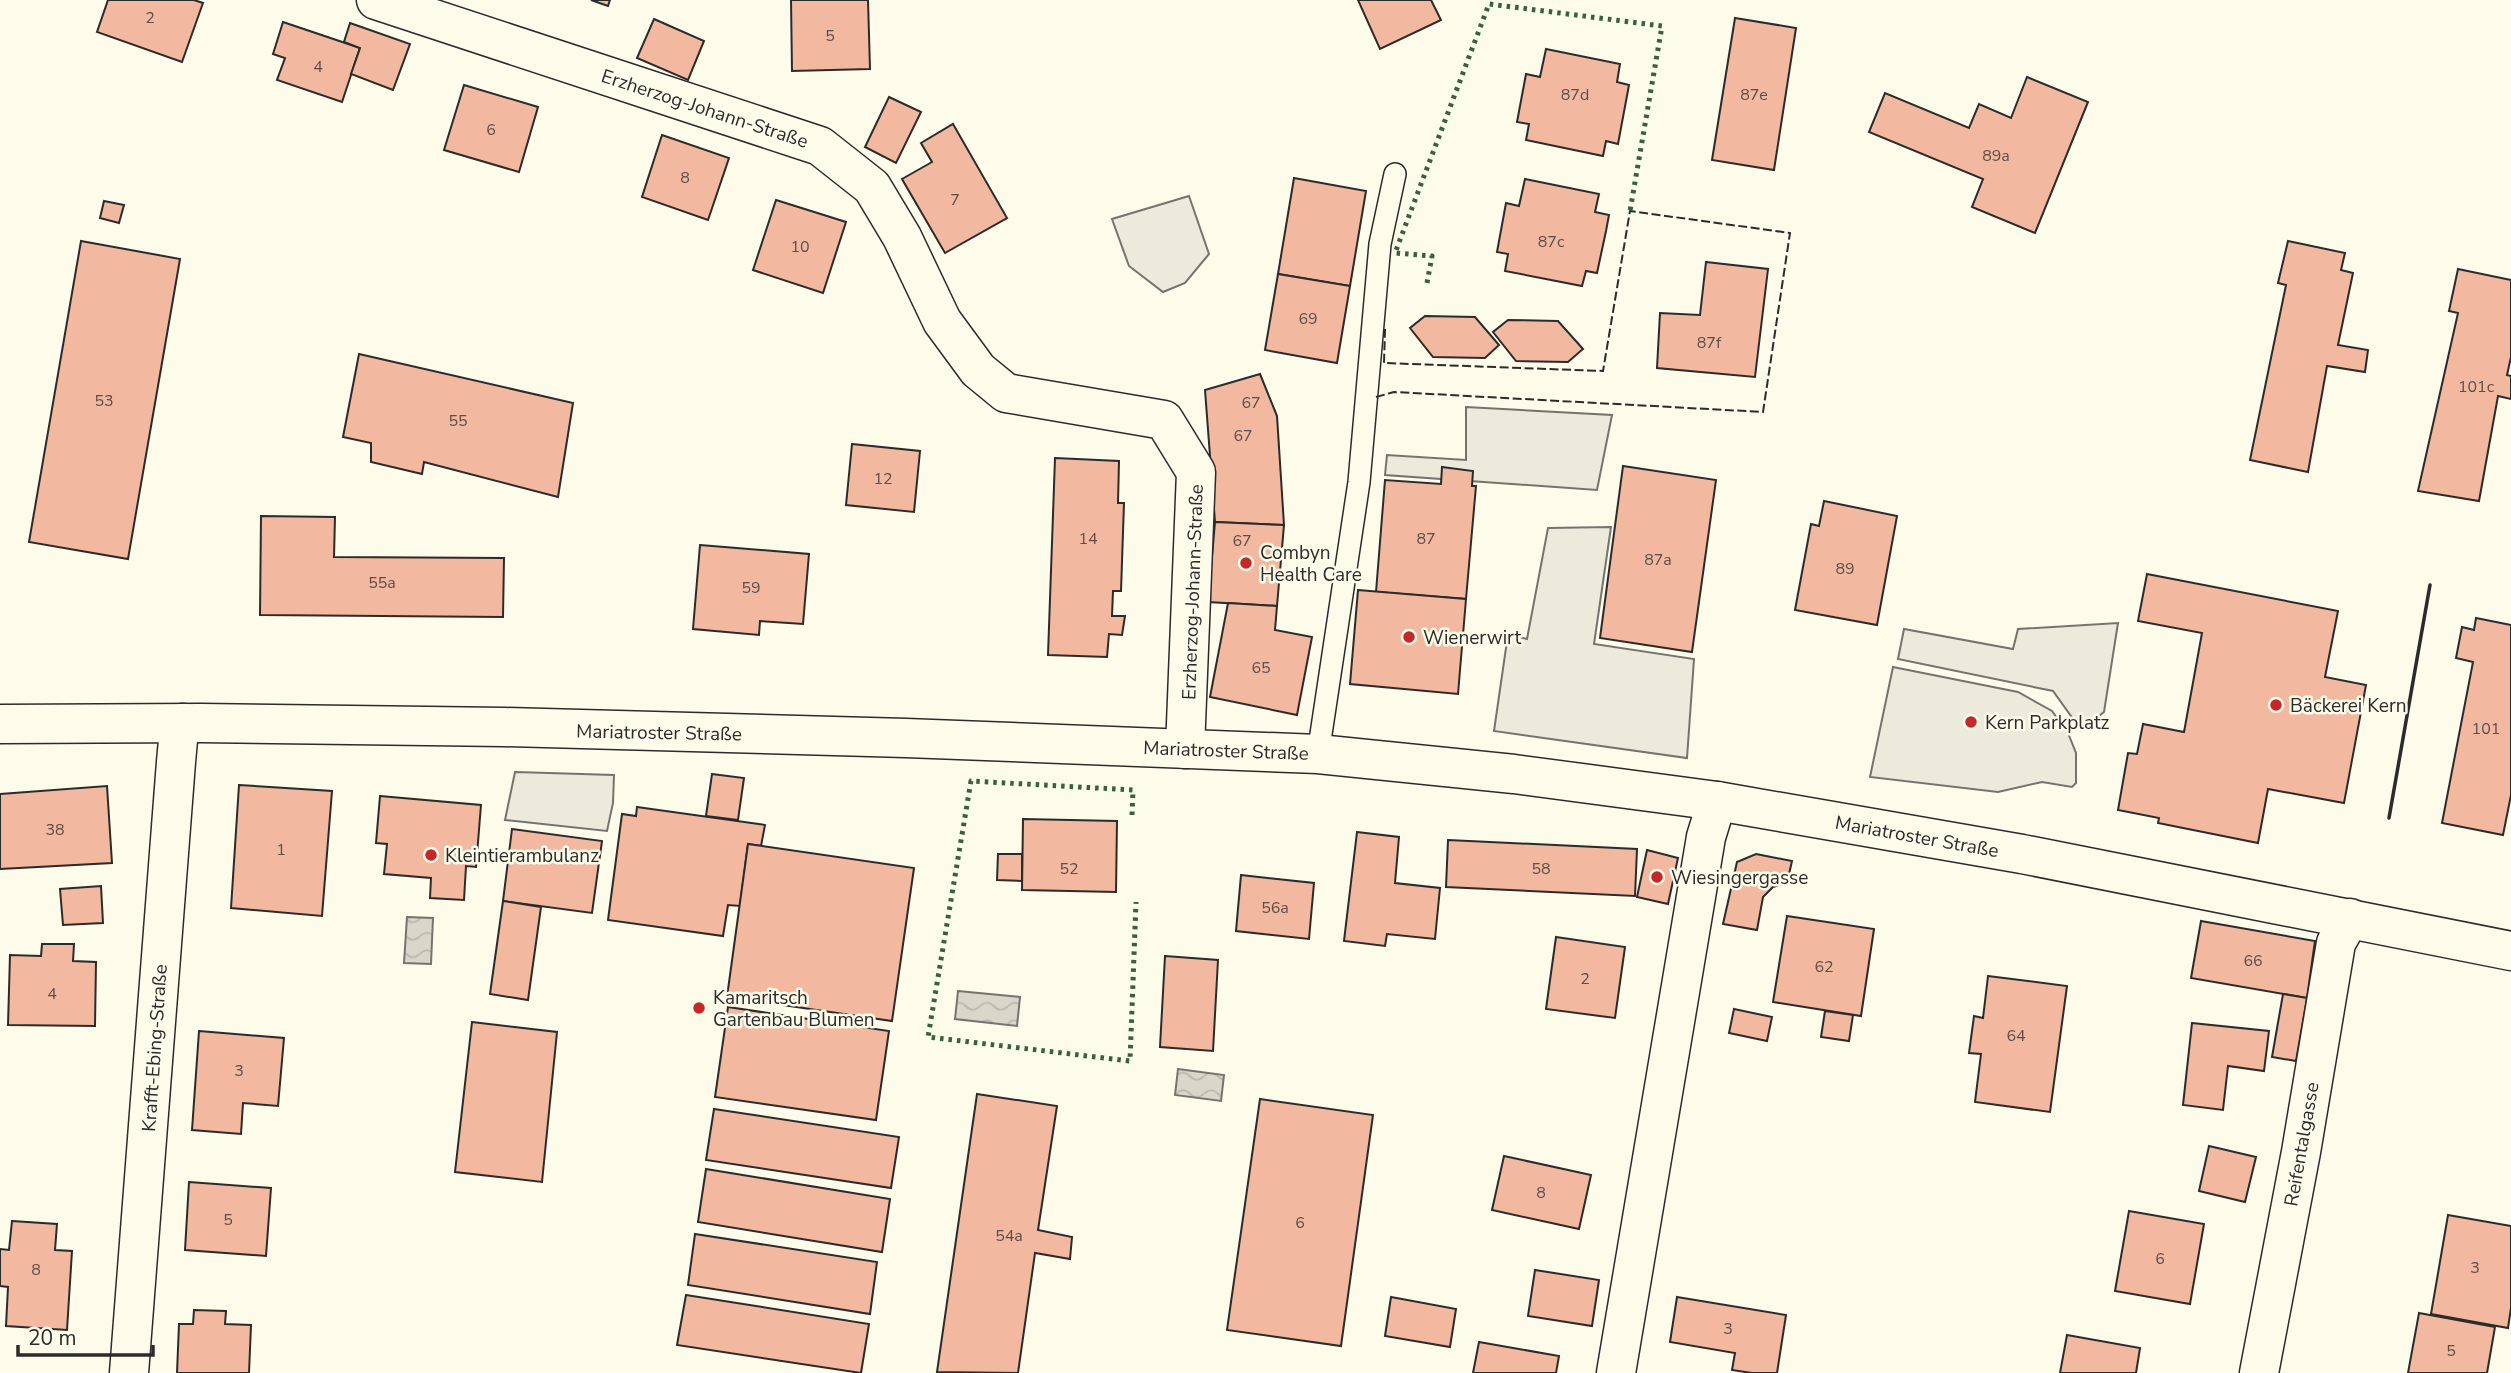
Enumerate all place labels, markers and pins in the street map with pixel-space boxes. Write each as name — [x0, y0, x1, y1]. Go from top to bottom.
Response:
place label: Combyn Health Care — [1260, 540, 1362, 588]
marker: Combyn Health Care — [1238, 555, 1254, 571]
place label: Wienerwirt — [1423, 625, 1521, 651]
marker: Wienerwirt — [1401, 629, 1417, 645]
place label: Bäckerei Kern — [2290, 693, 2407, 719]
marker: Bäckerei Kern — [2268, 697, 2284, 713]
place label: Kern Parkplatz — [1985, 710, 2110, 736]
marker: Kern Parkplatz — [1963, 714, 1979, 730]
place label: Kleintierambulanz — [445, 843, 599, 869]
marker: Kleintierambulanz — [423, 847, 439, 863]
place label: Wiesingergasse — [1671, 865, 1808, 891]
marker: Wiesingergasse — [1649, 869, 1665, 885]
place label: Kamaritsch Gartenbau Blumen — [713, 985, 875, 1033]
marker: Kamaritsch Gartenbau Blumen — [691, 1000, 707, 1016]

